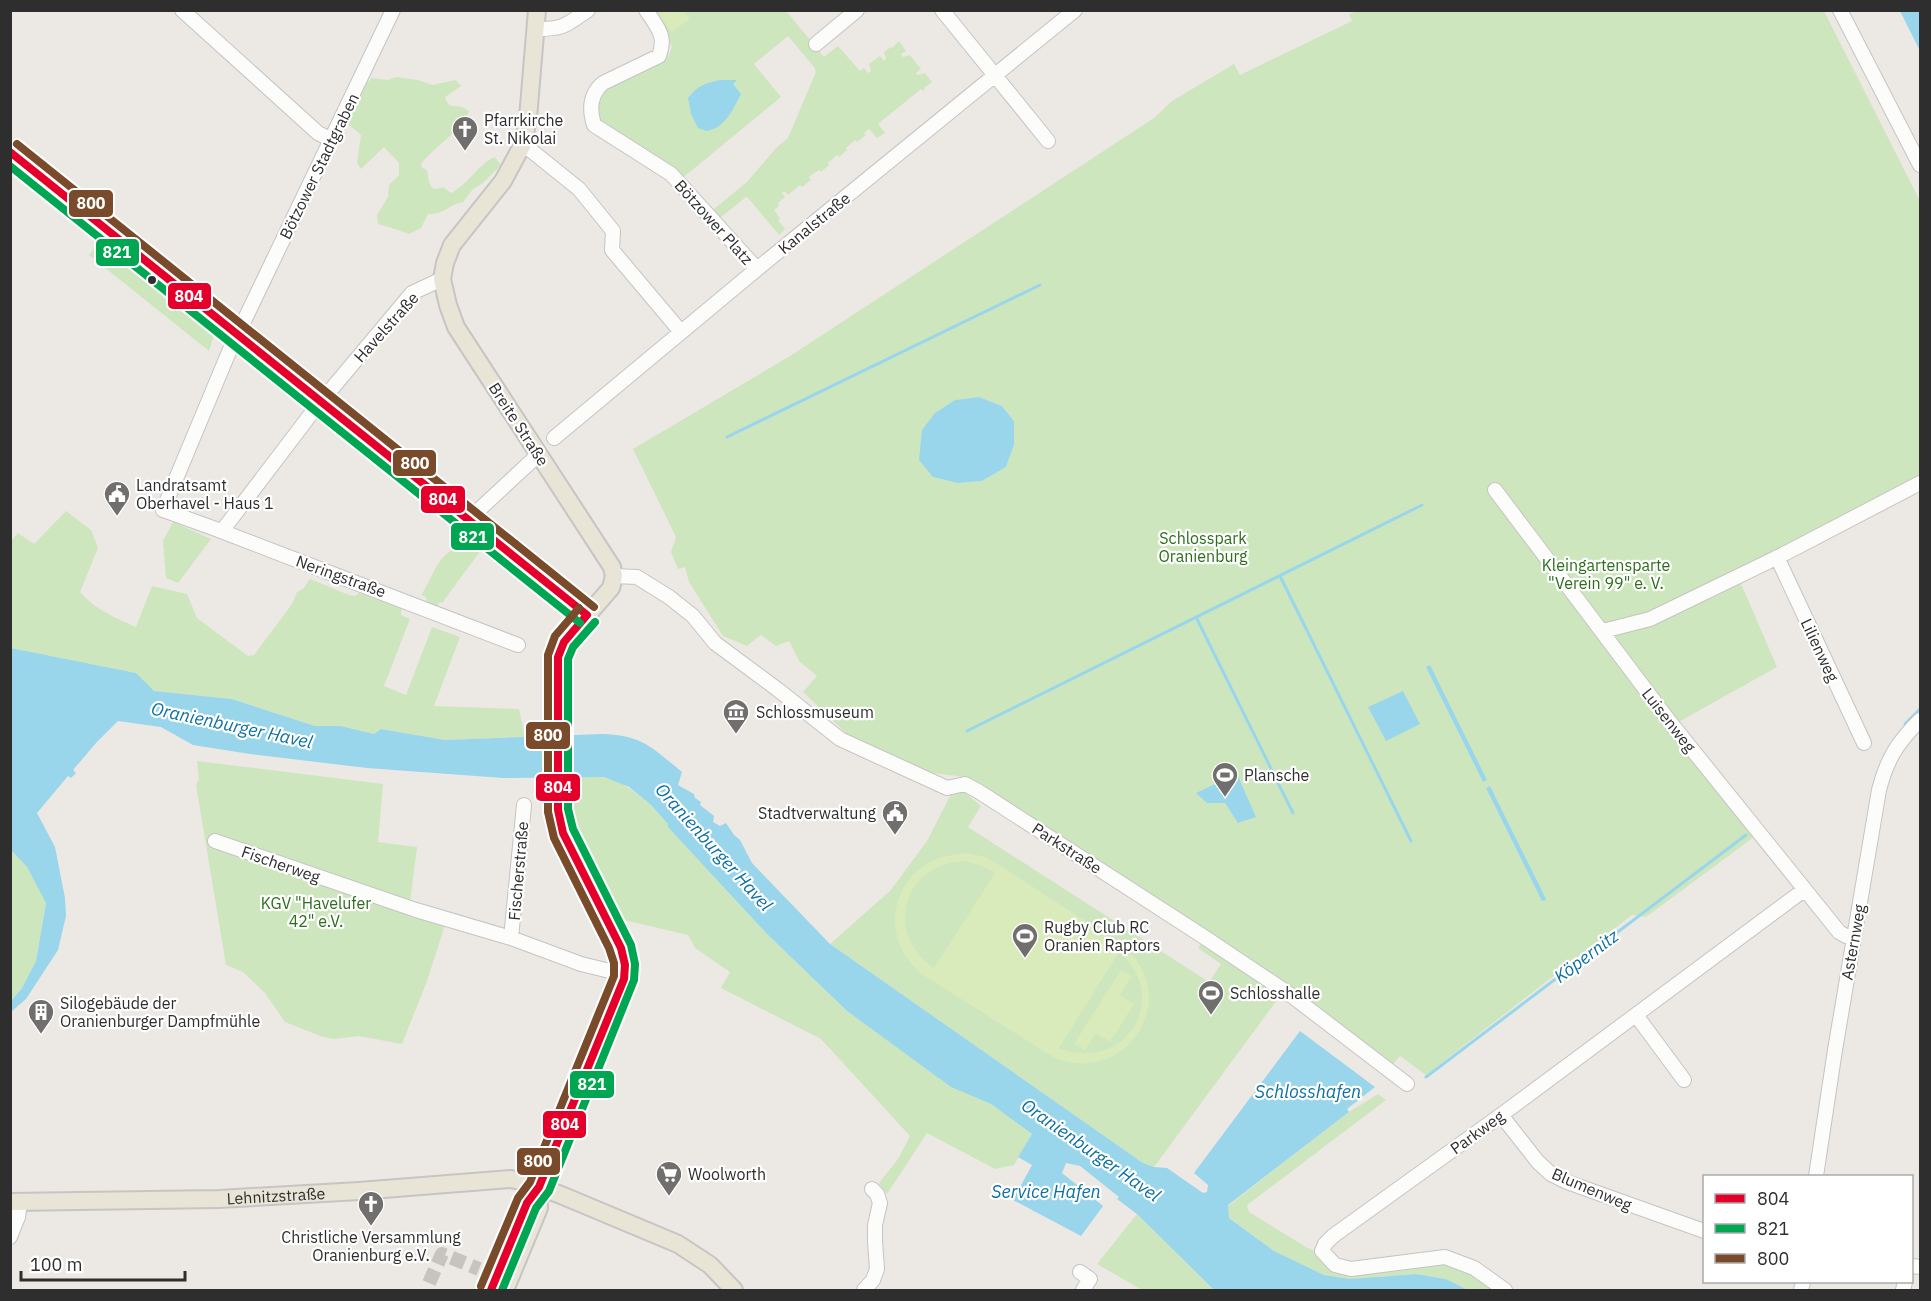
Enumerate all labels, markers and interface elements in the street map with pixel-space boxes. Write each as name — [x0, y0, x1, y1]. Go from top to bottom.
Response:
street label: Bötzower Stadtgraben — [275, 90, 363, 242]
place label: Pfarrkirche St. Nikolai — [484, 110, 564, 148]
church icon: Pfarrkirche St. Nikolai — [450, 114, 480, 152]
street label: Bötzower Platz — [671, 175, 757, 269]
street label: Kanalstraße — [774, 188, 854, 258]
line badge: 800 — [68, 189, 114, 218]
text: 800 — [77, 193, 106, 213]
line badge: 821 — [95, 238, 140, 267]
text: 821 — [103, 242, 132, 262]
unlabelled marker — [146, 274, 158, 286]
line badge: 804 — [167, 282, 212, 310]
text: 804 — [175, 286, 204, 306]
street label: Havelstraße — [349, 288, 423, 366]
street label: Breite Straße — [485, 379, 553, 470]
line badge: 800 — [392, 449, 437, 477]
text: 800 — [401, 453, 430, 473]
place label: Landratsamt Oberhavel - Haus 1 — [136, 475, 274, 513]
public building icon: Landratsamt Oberhavel - Haus 1 — [102, 479, 132, 517]
line badge: 804 — [420, 485, 466, 514]
text: 804 — [429, 489, 458, 509]
line badge: 821 — [450, 522, 495, 551]
text: 821 — [459, 527, 488, 547]
park label: Schlosspark Oranienburg — [1159, 528, 1248, 566]
street label: Neringstraße — [293, 550, 389, 602]
park label: Kleingartensparte "Verein 99" e. V. — [1542, 555, 1670, 593]
street label: Lilienweg — [1797, 615, 1844, 685]
street label: Luisenweg — [1638, 684, 1701, 757]
water label: Oranienburger Havel — [149, 697, 315, 753]
museum icon: Schlossmuseum — [721, 697, 751, 735]
place label: Schlossmuseum — [756, 702, 874, 722]
line badge: 800 — [525, 721, 571, 750]
text: 800 — [534, 725, 563, 745]
sports icon: Plansche — [1210, 760, 1240, 798]
place label: Plansche — [1244, 765, 1310, 785]
line badge: 804 — [535, 773, 581, 802]
text: 804 — [544, 777, 573, 797]
water label: Oranienburger Havel — [651, 778, 778, 916]
public building icon: Stadtverwaltung — [880, 798, 910, 836]
place label: Stadtverwaltung — [758, 803, 877, 823]
street label: Parkstraße — [1028, 818, 1106, 878]
street label: Fischerstraße — [504, 821, 532, 921]
street label: Fischerweg — [239, 841, 324, 887]
park label: KGV "Havelufer 42" e.V. — [261, 893, 371, 931]
street label: Asternweg — [1837, 902, 1870, 981]
place label: Rugby Club RC Oranien Raptors — [1044, 917, 1160, 955]
sports icon: Rugby Club RC Oranien Raptors — [1010, 921, 1040, 959]
water label: Köpernitz — [1549, 924, 1624, 988]
sports icon: Schlosshalle — [1196, 978, 1226, 1016]
place label: Schlosshalle — [1230, 983, 1320, 1003]
place label: Silogebäude der Oranienburger Dampfmühle — [60, 993, 260, 1031]
building icon: Silogebäude der Oranienburger Dampfmühle — [26, 997, 56, 1035]
line badge: 821 — [569, 1070, 615, 1099]
text: 821 — [578, 1074, 607, 1094]
water label: Schlosshafen — [1255, 1080, 1361, 1103]
water label: Oranienburger Havel — [1017, 1093, 1165, 1207]
street label: Parkweg — [1446, 1105, 1508, 1158]
line badge: 804 — [542, 1110, 587, 1139]
text: 804 — [551, 1114, 580, 1134]
line badge: 800 — [516, 1147, 561, 1176]
text: 800 — [524, 1151, 553, 1171]
supermarket icon: Woolworth — [654, 1159, 684, 1197]
street label: Blumenweg — [1549, 1163, 1636, 1215]
place label: Woolworth — [688, 1164, 766, 1184]
legend — [1703, 1175, 1913, 1283]
water label: Service Hafen — [991, 1180, 1101, 1203]
street label: Lehnitzstraße — [226, 1183, 326, 1209]
text: 804 — [1757, 1187, 1790, 1210]
church icon: Christliche Versammlung Oranienburg e.V. — [356, 1189, 386, 1227]
text: 821 — [1757, 1217, 1789, 1240]
place label: Christliche Versammlung Oranienburg e.V. — [281, 1227, 461, 1265]
scale bar — [21, 1244, 184, 1282]
text: 800 — [1757, 1247, 1789, 1270]
text: 100 m — [30, 1253, 82, 1276]

